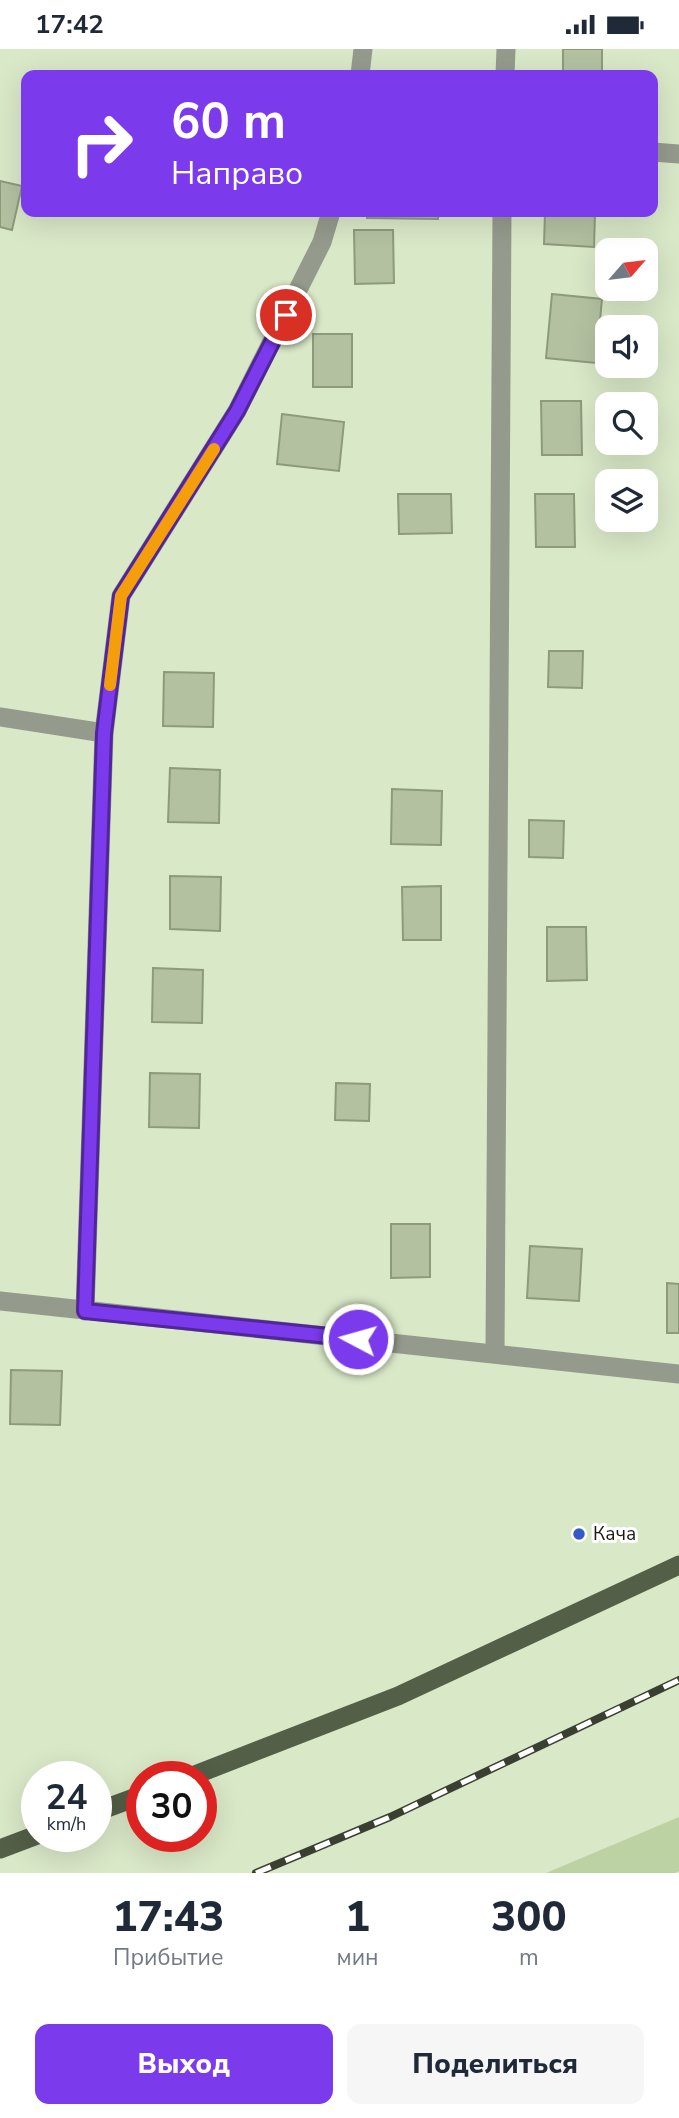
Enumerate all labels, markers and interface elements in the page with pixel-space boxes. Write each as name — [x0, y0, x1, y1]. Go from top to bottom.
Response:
text: 17:42 — [35, 7, 104, 42]
text: 60 m — [171, 88, 286, 155]
icon: right — [56, 98, 147, 189]
text: Направо — [171, 152, 303, 195]
north arrow — [595, 238, 658, 301]
map controls — [595, 238, 658, 532]
pin — [256, 285, 316, 345]
icon: arrive — [267, 296, 305, 334]
button: sound — [595, 315, 658, 378]
button: search — [595, 392, 658, 455]
button: layers — [595, 469, 658, 532]
position arrow — [321, 1302, 395, 1376]
place label: Кача — [593, 1521, 636, 1547]
marker: Кача — [571, 1526, 587, 1542]
speed limit sign: 30 — [126, 1761, 217, 1852]
text: 24 — [45, 1774, 88, 1821]
text: km/h — [47, 1812, 86, 1836]
text: 17:43 — [112, 1889, 224, 1946]
text: 1 — [345, 1889, 370, 1946]
text: 300 — [491, 1889, 567, 1946]
text: Прибытие — [113, 1942, 223, 1973]
text: мин — [337, 1942, 379, 1973]
text: m — [519, 1942, 539, 1973]
button: Выход — [35, 2024, 333, 2104]
button: Поделиться — [347, 2024, 644, 2104]

